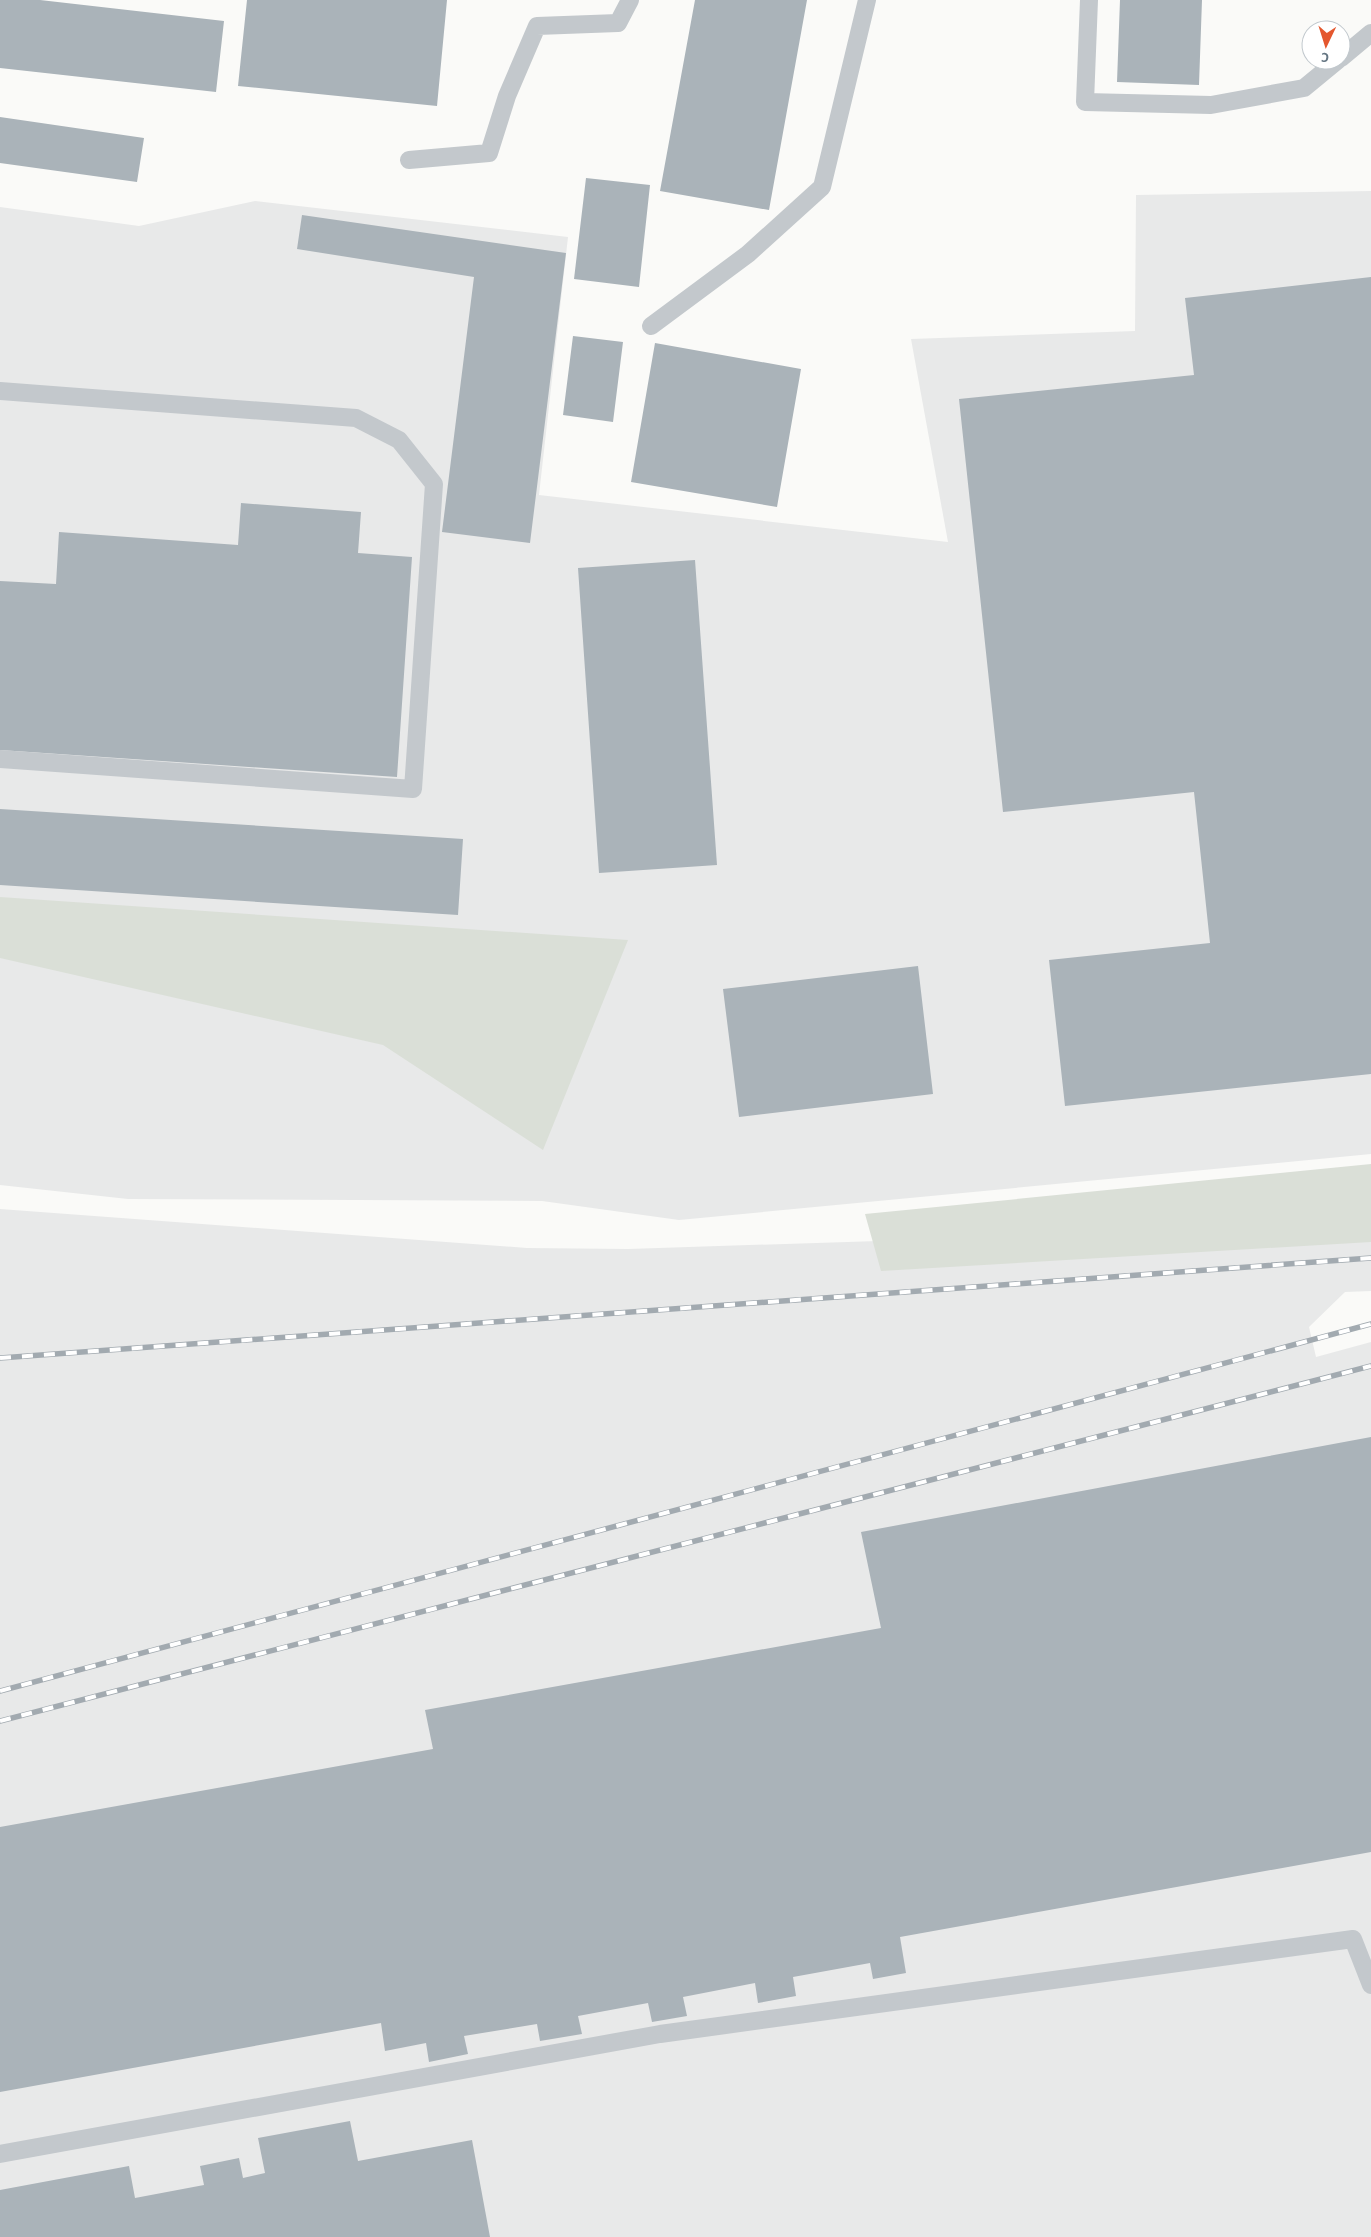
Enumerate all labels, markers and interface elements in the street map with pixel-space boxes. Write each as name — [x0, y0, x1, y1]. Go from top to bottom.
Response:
north arrow — [1301, 20, 1351, 70]
text: С — [1321, 50, 1330, 64]

